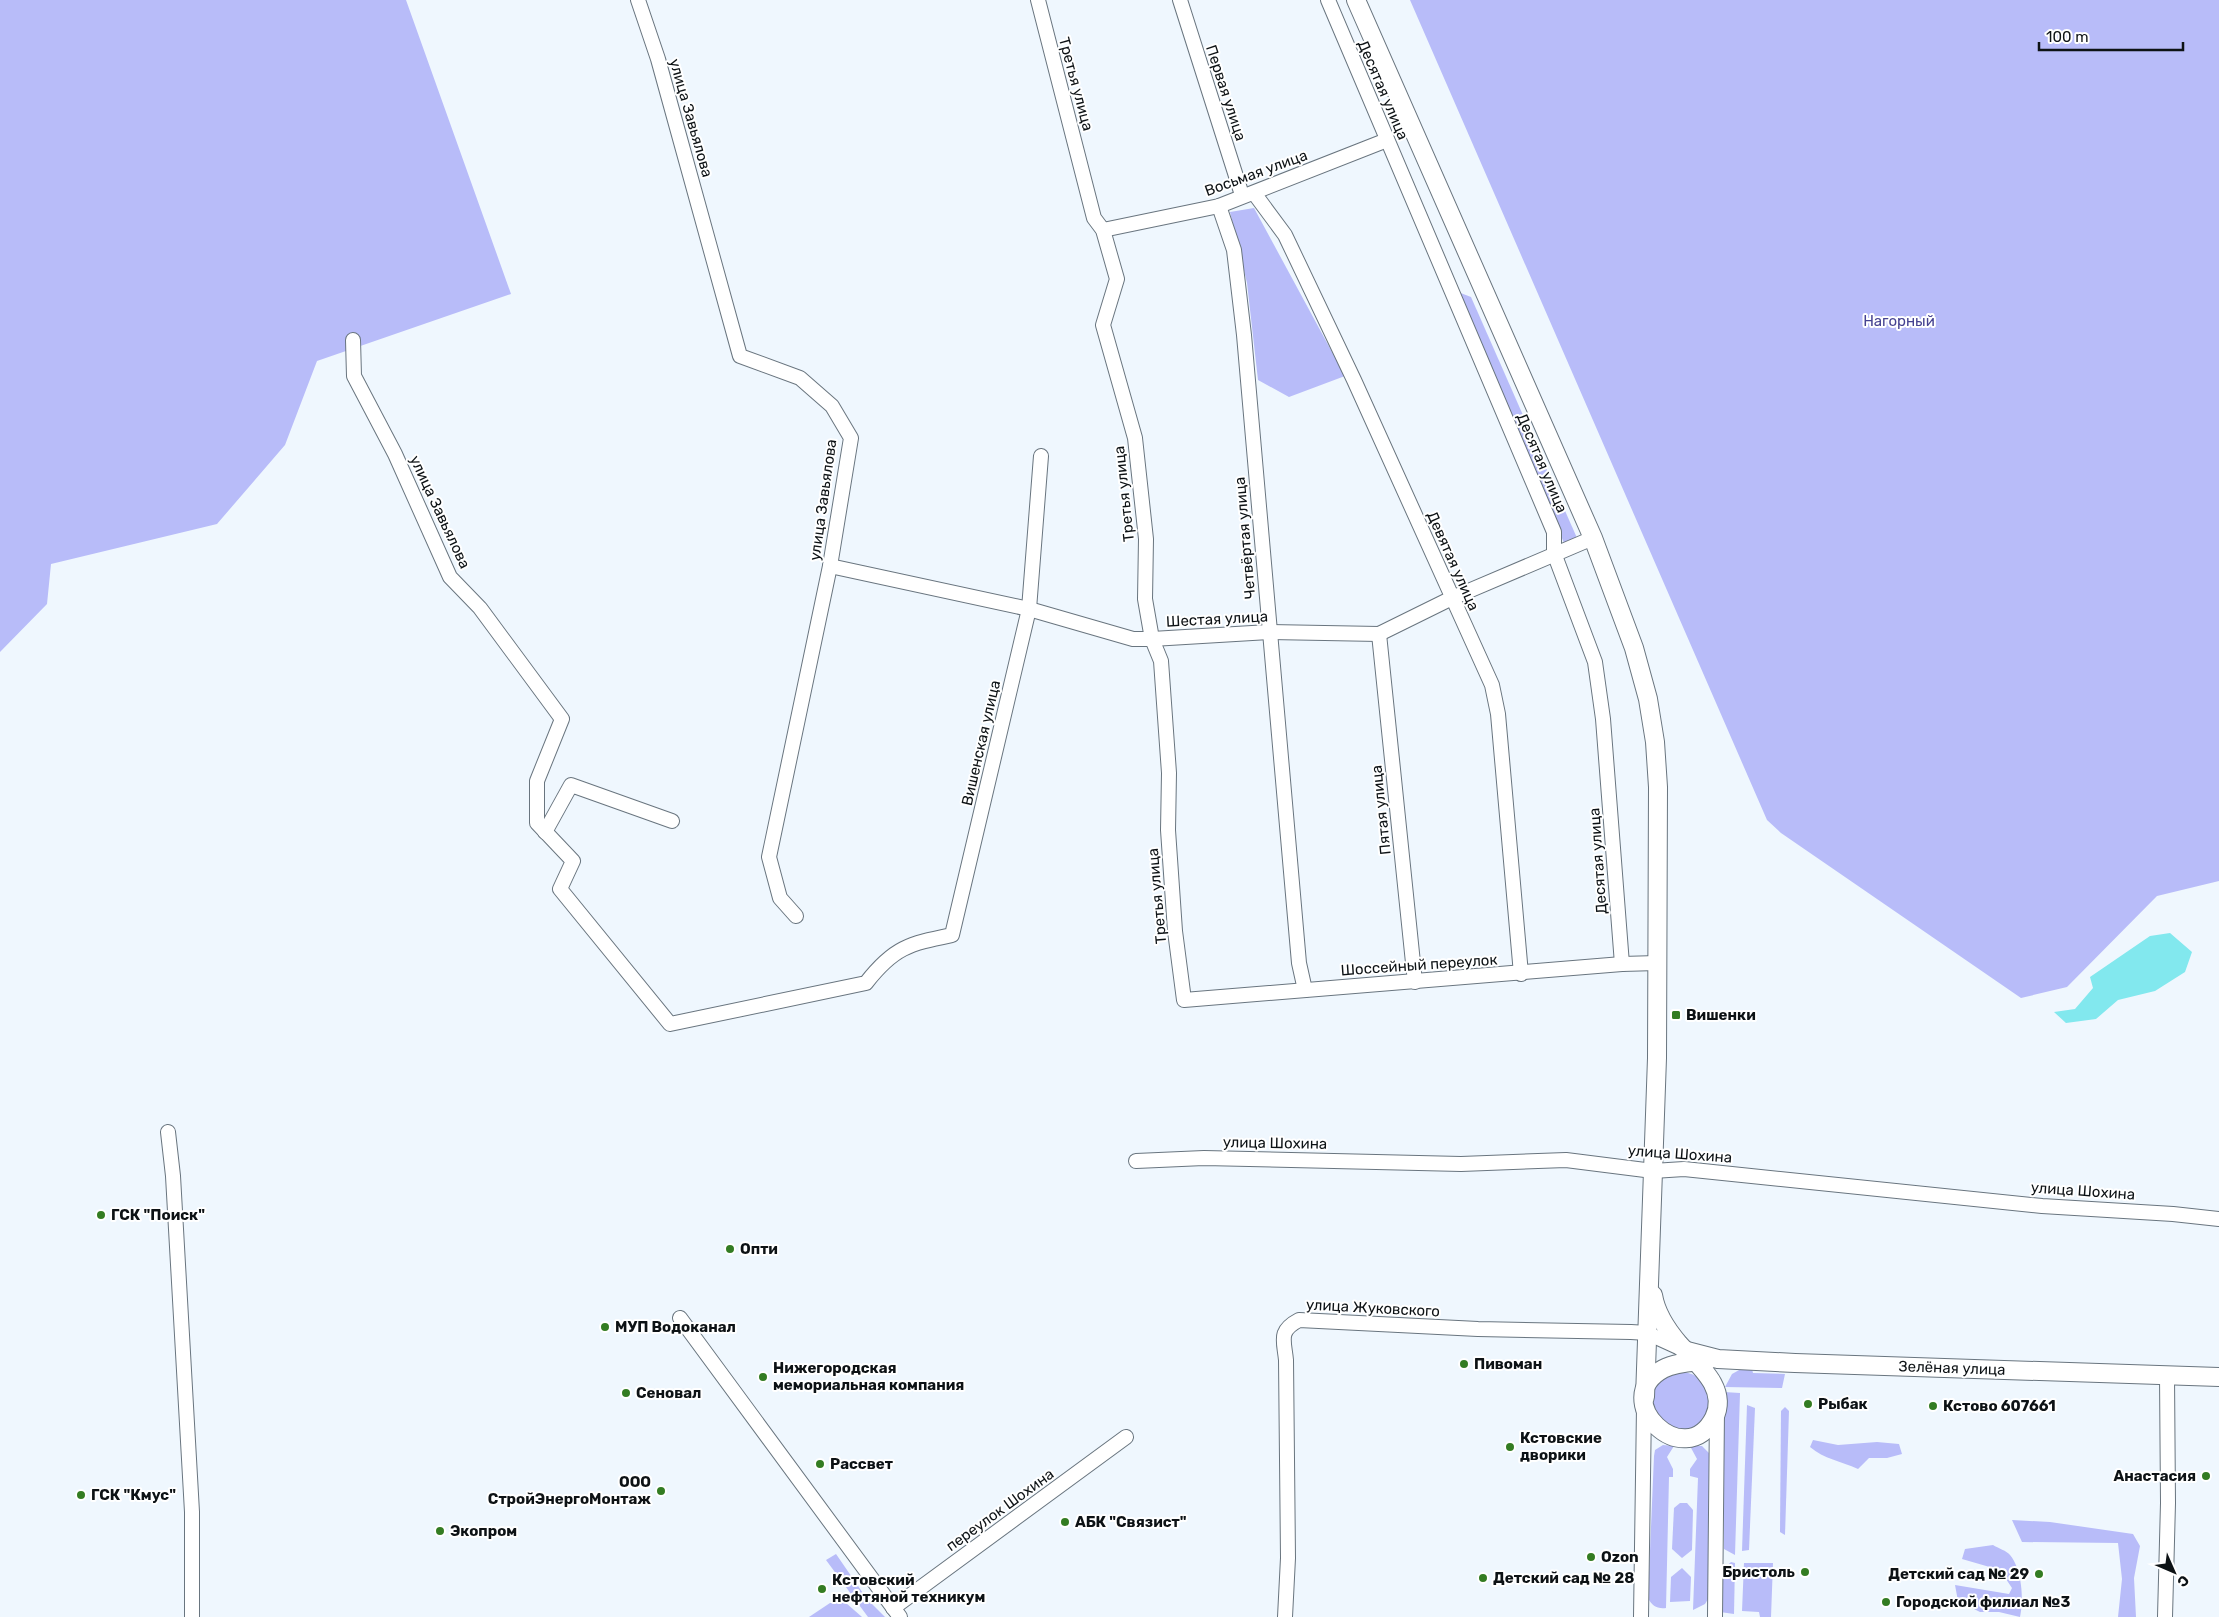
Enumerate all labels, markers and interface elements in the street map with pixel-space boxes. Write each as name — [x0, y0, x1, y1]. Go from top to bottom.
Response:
scale bar — [2039, 20, 2183, 52]
text: 100 m — [2046, 28, 2088, 46]
street label: Третья улица — [1055, 35, 1097, 133]
street label: Десятая улица — [1354, 37, 1412, 143]
street label: Первая улица — [1202, 43, 1250, 143]
street label: улица Завьялова — [665, 57, 717, 179]
street label: Восьмая улица — [1202, 146, 1310, 200]
park label: Нагорный — [1863, 312, 1935, 330]
street label: Десятая улица — [1513, 410, 1571, 516]
street label: улица Завьялова — [806, 438, 840, 562]
street label: Третья улица — [1110, 445, 1138, 543]
street label: улица Завьялова — [406, 453, 474, 571]
street label: Четвёртая улица — [1231, 476, 1259, 600]
street label: Девятая улица — [1423, 509, 1483, 613]
street label: Шестая улица — [1166, 607, 1268, 631]
street label: Вишенская улица — [958, 679, 1004, 807]
street label: Пятая улица — [1367, 764, 1395, 856]
street label: Десятая улица — [1585, 807, 1611, 915]
street label: Третья улица — [1144, 847, 1170, 945]
street label: Шоссейный переулок — [1340, 951, 1498, 979]
place label: Вишенки — [1686, 1006, 1756, 1024]
marker: Вишенки — [1670, 1009, 1682, 1021]
street label: улица Шохина — [1223, 1133, 1327, 1153]
street label: улица Шохина — [1627, 1141, 1733, 1167]
street label: улица Шохина — [2030, 1178, 2136, 1204]
place label: ГСК "Поиск" — [111, 1206, 205, 1224]
marker: ГСК "Поиск" — [95, 1209, 107, 1221]
place label: Опти — [740, 1240, 778, 1258]
marker: Опти — [724, 1243, 736, 1255]
street label: улица Жуковского — [1306, 1296, 1440, 1320]
place label: МУП Водоканал — [615, 1318, 736, 1336]
marker: МУП Водоканал — [599, 1321, 611, 1333]
place label: Пивоман — [1474, 1355, 1542, 1373]
street label: Зелёная улица — [1898, 1357, 2006, 1379]
marker: Пивоман — [1458, 1358, 1470, 1370]
place label: Нижегородская мемориальная компания — [773, 1359, 964, 1394]
marker: Нижегородская мемориальная компания — [757, 1371, 769, 1383]
place label: Сеновал — [636, 1384, 702, 1402]
marker: Сеновал — [620, 1387, 632, 1399]
place label: Рыбак — [1818, 1395, 1868, 1413]
place label: Кстово 607661 — [1943, 1397, 2056, 1415]
marker: Рыбак — [1802, 1398, 1814, 1410]
marker: Кстово 607661 — [1927, 1400, 1939, 1412]
place label: Кстовские дворики — [1520, 1429, 1602, 1464]
marker: Кстовские дворики — [1504, 1441, 1516, 1453]
place label: Рассвет — [830, 1455, 894, 1473]
marker: Рассвет — [814, 1458, 826, 1470]
street label: переулок Шохина — [943, 1465, 1057, 1555]
place label: Анастасия — [2113, 1467, 2196, 1485]
marker: Анастасия — [2200, 1470, 2212, 1482]
place label: ООО СтройЭнергоМонтаж — [488, 1473, 651, 1508]
marker: ООО СтройЭнергоМонтаж — [655, 1485, 667, 1497]
place label: ГСК "Кмус" — [91, 1486, 176, 1504]
marker: ГСК "Кмус" — [75, 1489, 87, 1501]
place label: АБК "Связист" — [1075, 1513, 1187, 1531]
marker: АБК "Связист" — [1059, 1516, 1071, 1528]
place label: Экопром — [450, 1522, 517, 1540]
marker: Экопром — [434, 1525, 446, 1537]
north arrow — [2149, 1547, 2199, 1597]
place label: Ozon — [1601, 1548, 1639, 1566]
marker: Ozon — [1585, 1551, 1597, 1563]
place label: Бристоль — [1722, 1563, 1796, 1581]
place label: Детский сад № 29 — [1888, 1565, 2029, 1583]
marker: Бристоль — [1799, 1566, 1811, 1578]
marker: Детский сад № 29 — [2033, 1568, 2045, 1580]
place label: Детский сад № 28 — [1493, 1569, 1634, 1587]
place label: Кстовский нефтяной техникум — [832, 1571, 985, 1606]
text: С — [2173, 1571, 2192, 1590]
marker: Детский сад № 28 — [1477, 1572, 1489, 1584]
marker: Кстовский нефтяной техникум — [816, 1583, 828, 1595]
place label: Городской филиал №3 — [1896, 1593, 2070, 1611]
marker: Городской филиал №3 — [1880, 1596, 1892, 1608]

